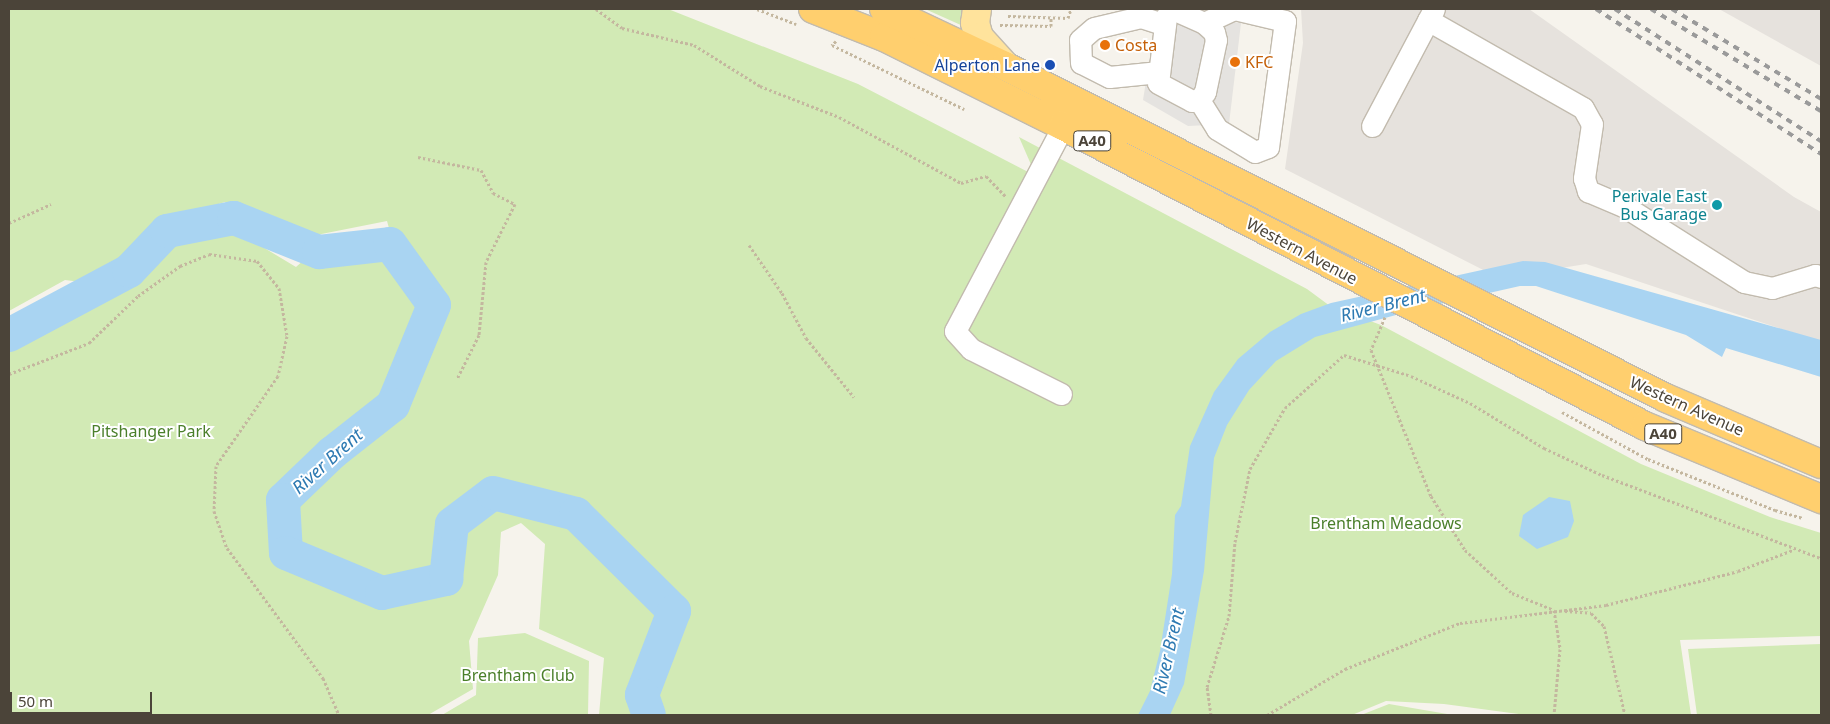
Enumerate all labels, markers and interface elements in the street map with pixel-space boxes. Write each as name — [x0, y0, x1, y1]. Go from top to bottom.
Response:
place label: Costa — [1115, 35, 1157, 55]
marker: Costa — [1099, 39, 1111, 51]
place label: KFC — [1245, 52, 1273, 72]
place label: Alperton Lane — [934, 55, 1040, 75]
marker: KFC — [1229, 56, 1241, 68]
marker: Alperton Lane — [1044, 59, 1056, 71]
road number: A40 — [1072, 128, 1112, 154]
place label: Perivale East Bus Garage — [1612, 186, 1707, 224]
marker: Perivale East Bus Garage — [1711, 199, 1723, 211]
street label: Western Avenue — [1243, 214, 1361, 288]
water label: River Brent — [1338, 284, 1428, 326]
street label: Western Avenue — [1627, 372, 1747, 440]
park label: Pitshanger Park — [91, 421, 211, 441]
road number: A40 — [1643, 422, 1683, 446]
water label: River Brent — [287, 424, 367, 498]
park label: Brentham Meadows — [1310, 513, 1462, 533]
water label: River Brent — [1148, 606, 1188, 696]
park label: Brentham Club — [461, 665, 575, 685]
scale bar — [12, 682, 155, 714]
text: 50 m — [18, 691, 53, 711]

